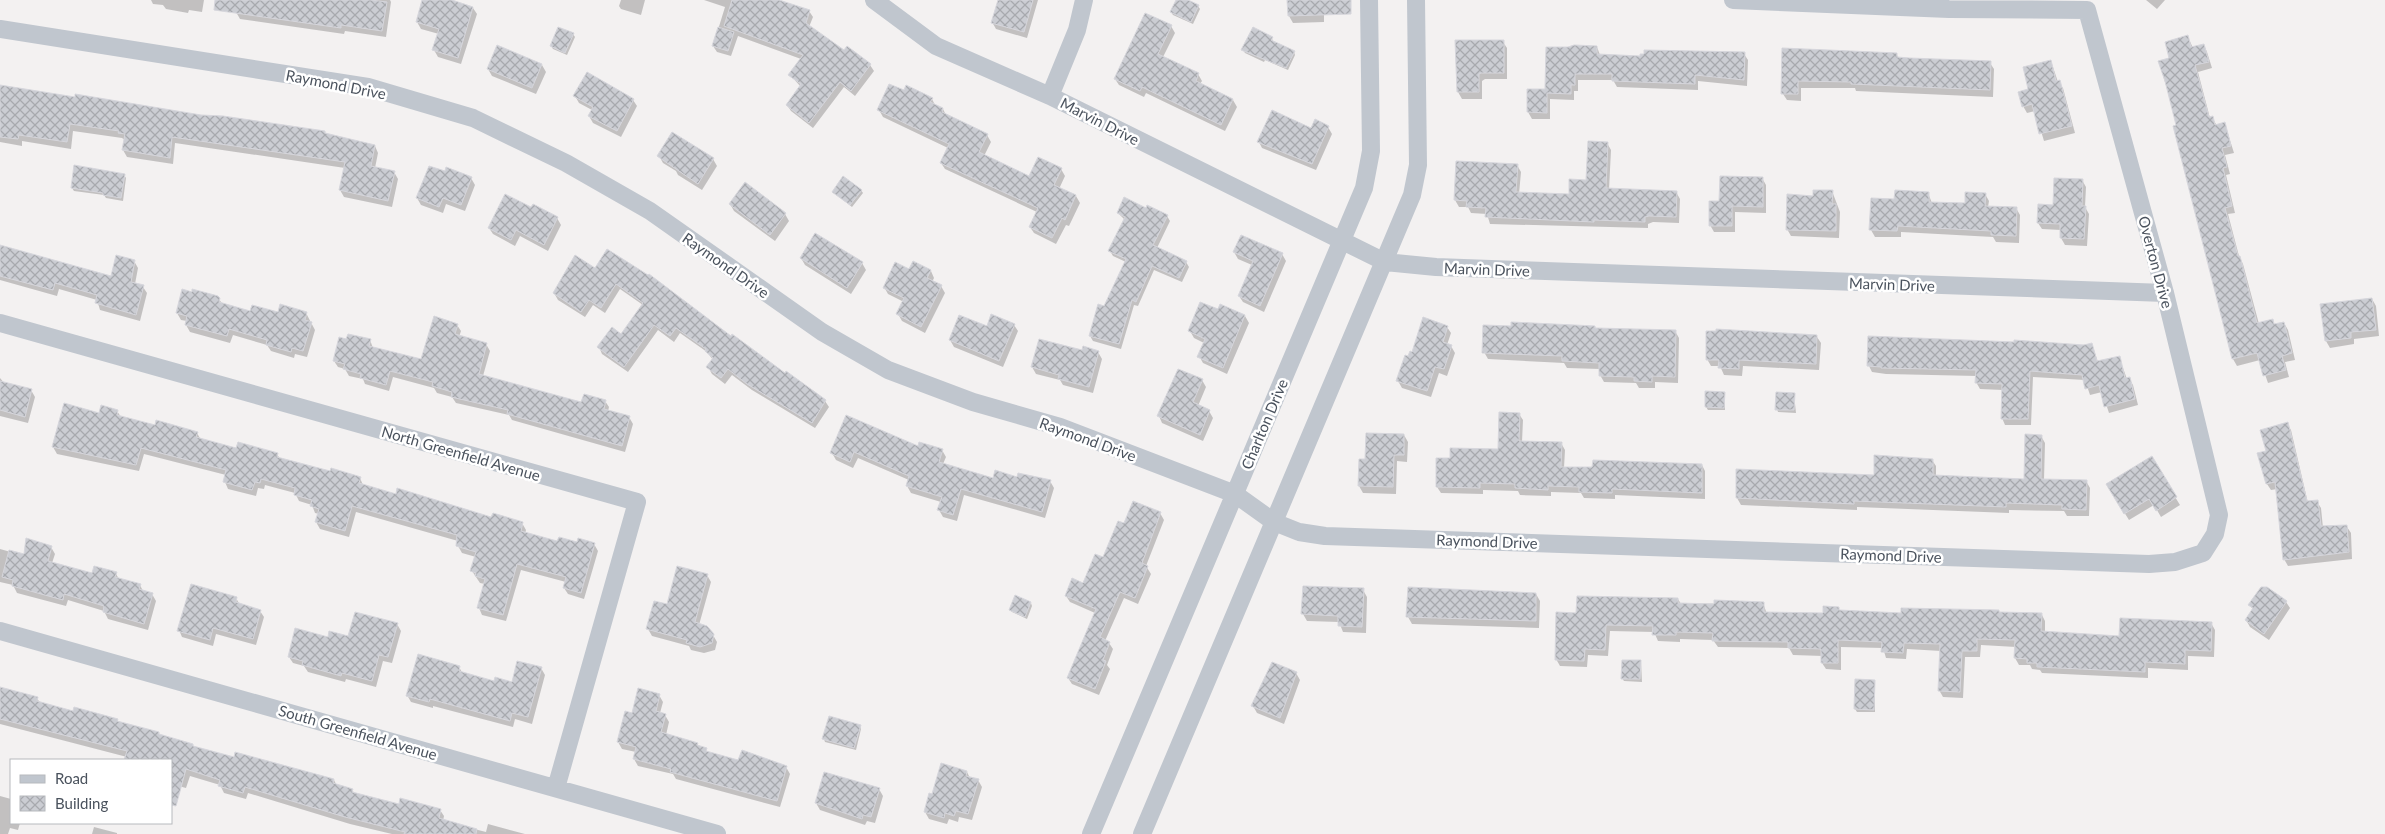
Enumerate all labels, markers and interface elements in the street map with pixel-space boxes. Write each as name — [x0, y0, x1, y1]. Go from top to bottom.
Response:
street label: Raymond Drive — [284, 65, 388, 103]
street label: Marvin Drive — [1058, 93, 1142, 149]
street label: Overton Drive — [2135, 214, 2177, 310]
street label: Raymond Drive — [679, 229, 773, 302]
street label: Marvin Drive — [1444, 259, 1530, 279]
street label: Marvin Drive — [1849, 274, 1935, 294]
street label: Charlton Drive — [1237, 376, 1291, 472]
street label: Raymond Drive — [1037, 413, 1139, 465]
street label: North Greenfield Avenue — [380, 422, 543, 484]
street label: Raymond Drive — [1436, 530, 1538, 552]
street label: Raymond Drive — [1840, 544, 1942, 566]
street label: South Greenfield Avenue — [277, 701, 439, 763]
legend — [10, 759, 172, 824]
text: Road — [55, 769, 88, 787]
text: Building — [55, 794, 108, 812]

